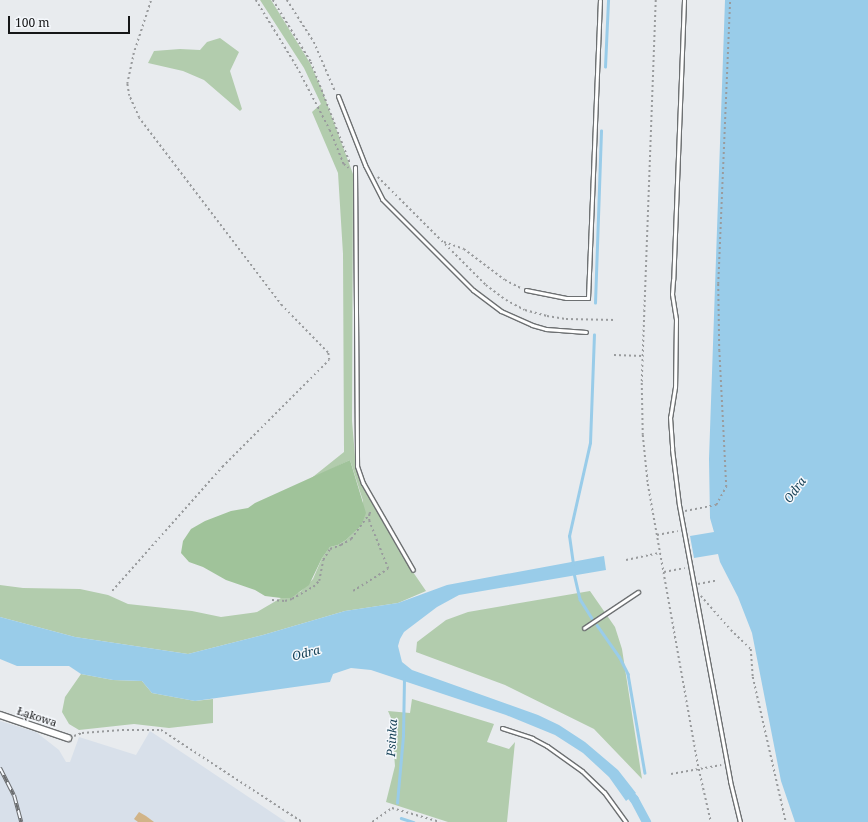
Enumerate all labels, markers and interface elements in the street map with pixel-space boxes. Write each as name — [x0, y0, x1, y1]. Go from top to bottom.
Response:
scale bar — [10, 8, 132, 34]
text: 100 m — [15, 14, 50, 31]
water label: Odra — [781, 474, 809, 506]
water label: Odra — [291, 643, 321, 663]
street label: Łąkowa — [15, 704, 59, 730]
water label: Psinka — [384, 719, 400, 757]

